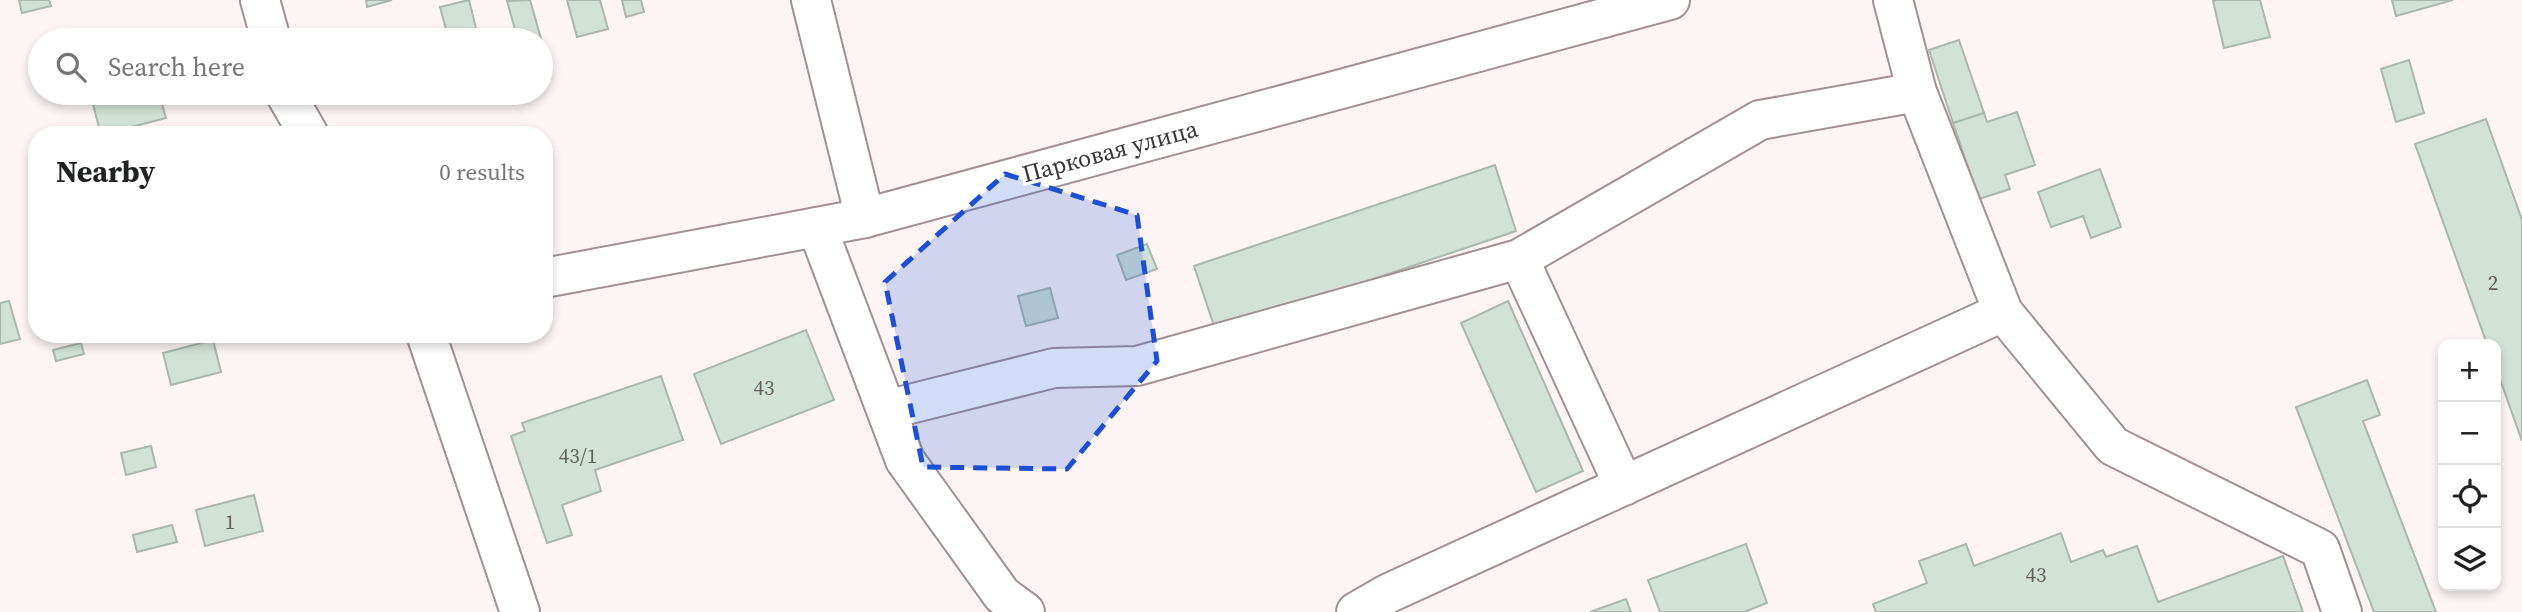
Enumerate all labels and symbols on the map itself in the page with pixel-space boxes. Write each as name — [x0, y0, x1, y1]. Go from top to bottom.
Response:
street label: Парковая улица — [1019, 112, 1202, 190]
house number: 2 — [2488, 268, 2498, 297]
house number: 43 — [754, 373, 775, 402]
house number: 43/1 — [559, 441, 597, 470]
house number: 1 — [225, 507, 235, 536]
house number: 43 — [2026, 560, 2047, 589]

